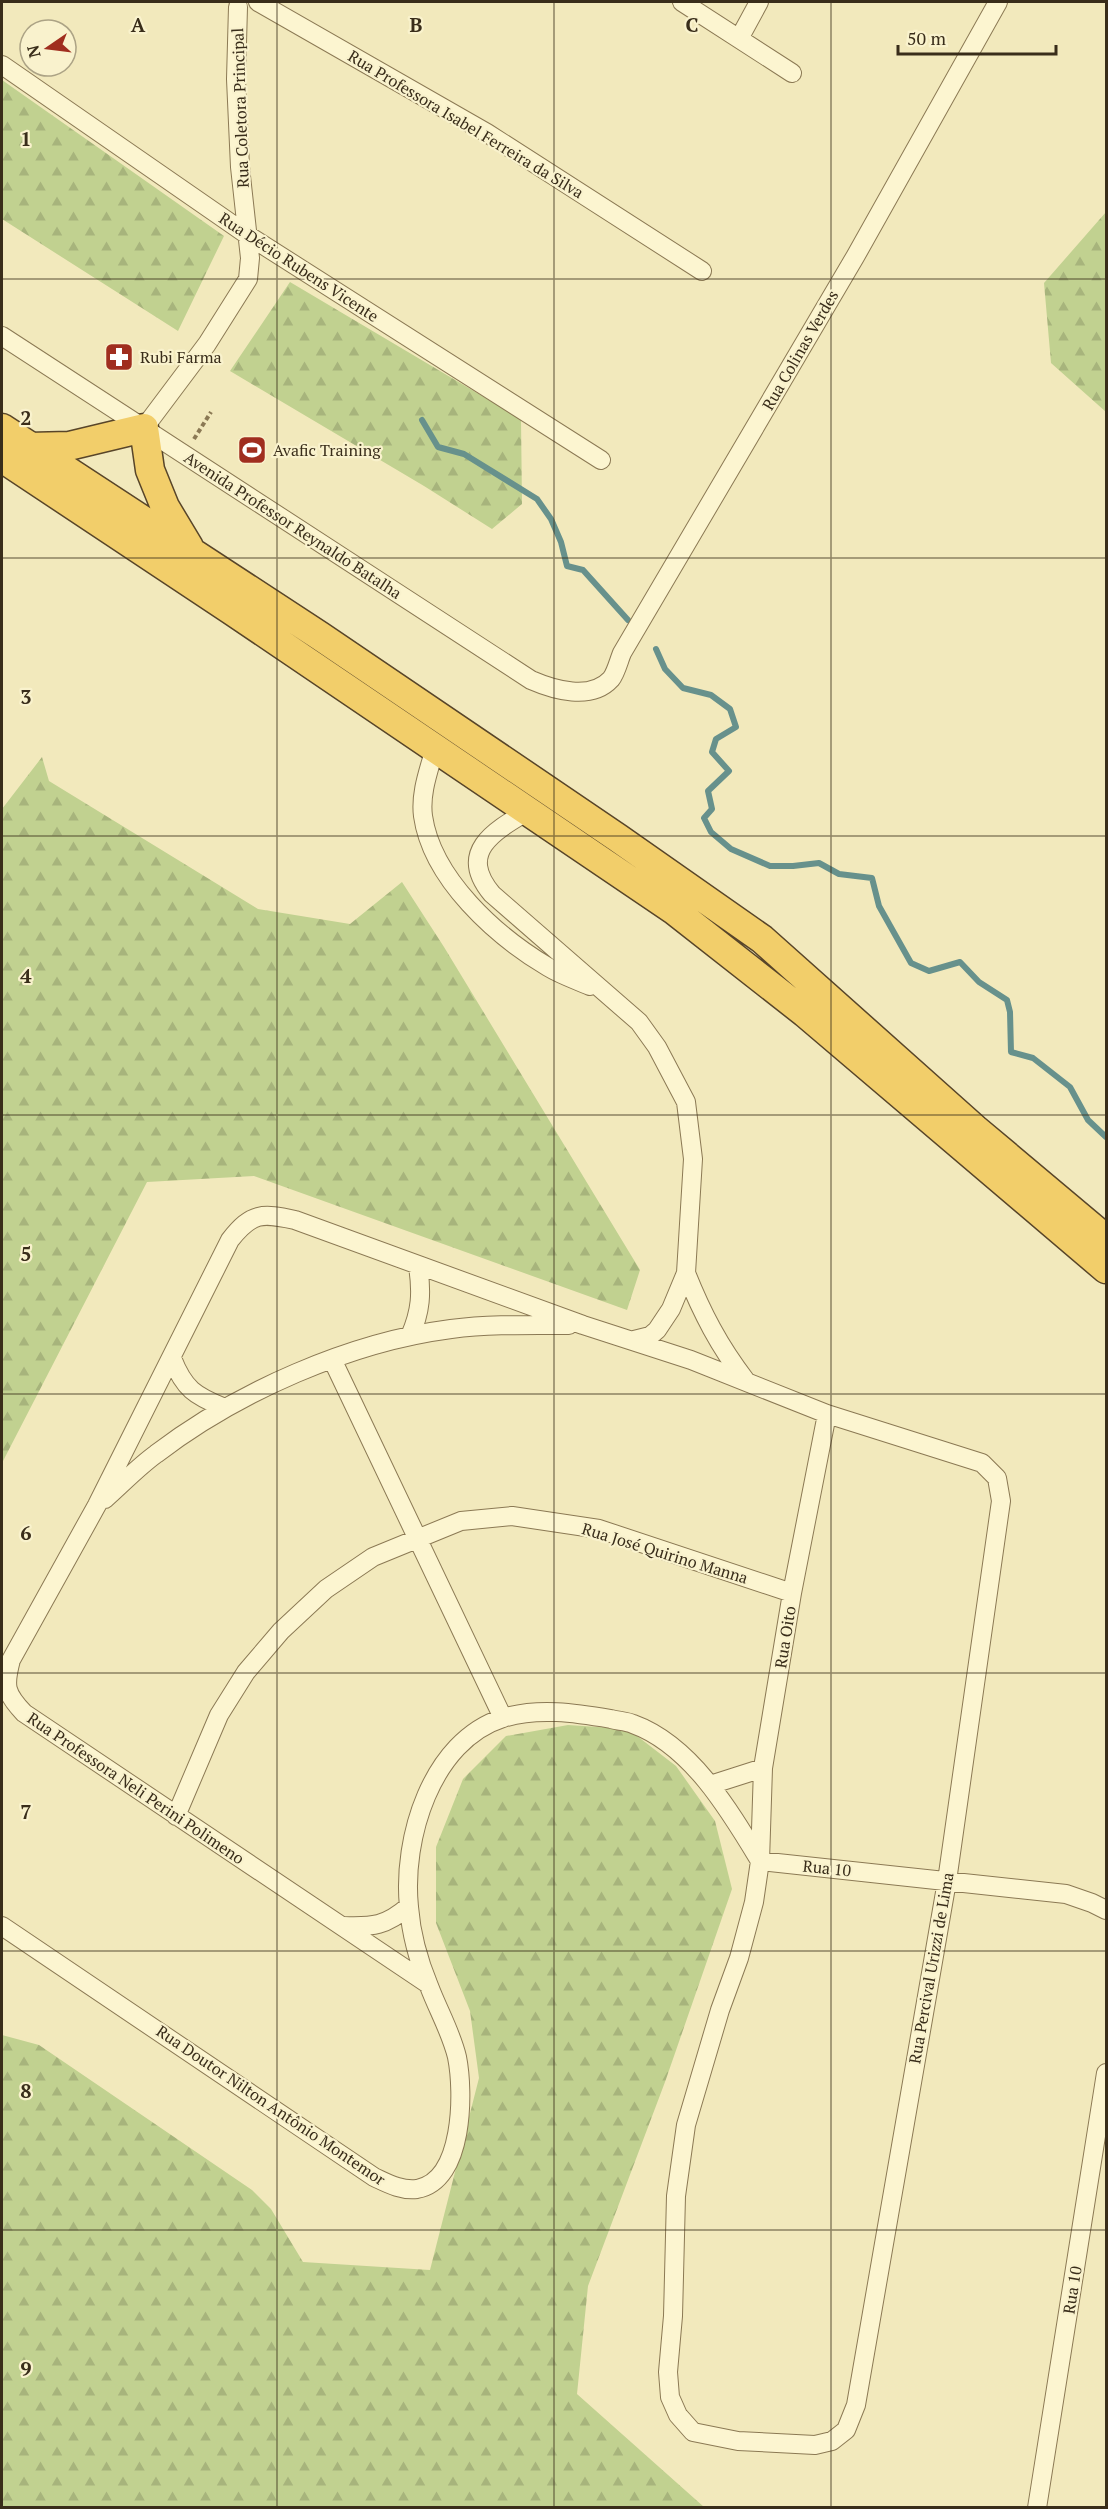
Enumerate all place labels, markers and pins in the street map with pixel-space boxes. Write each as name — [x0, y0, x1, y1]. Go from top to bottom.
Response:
pharmacy icon: Rubi Farma — [103, 341, 135, 373]
place label: Rubi Farma — [140, 346, 222, 368]
sports icon: Avafic Training — [236, 434, 268, 466]
place label: Avafic Training — [273, 439, 381, 461]

